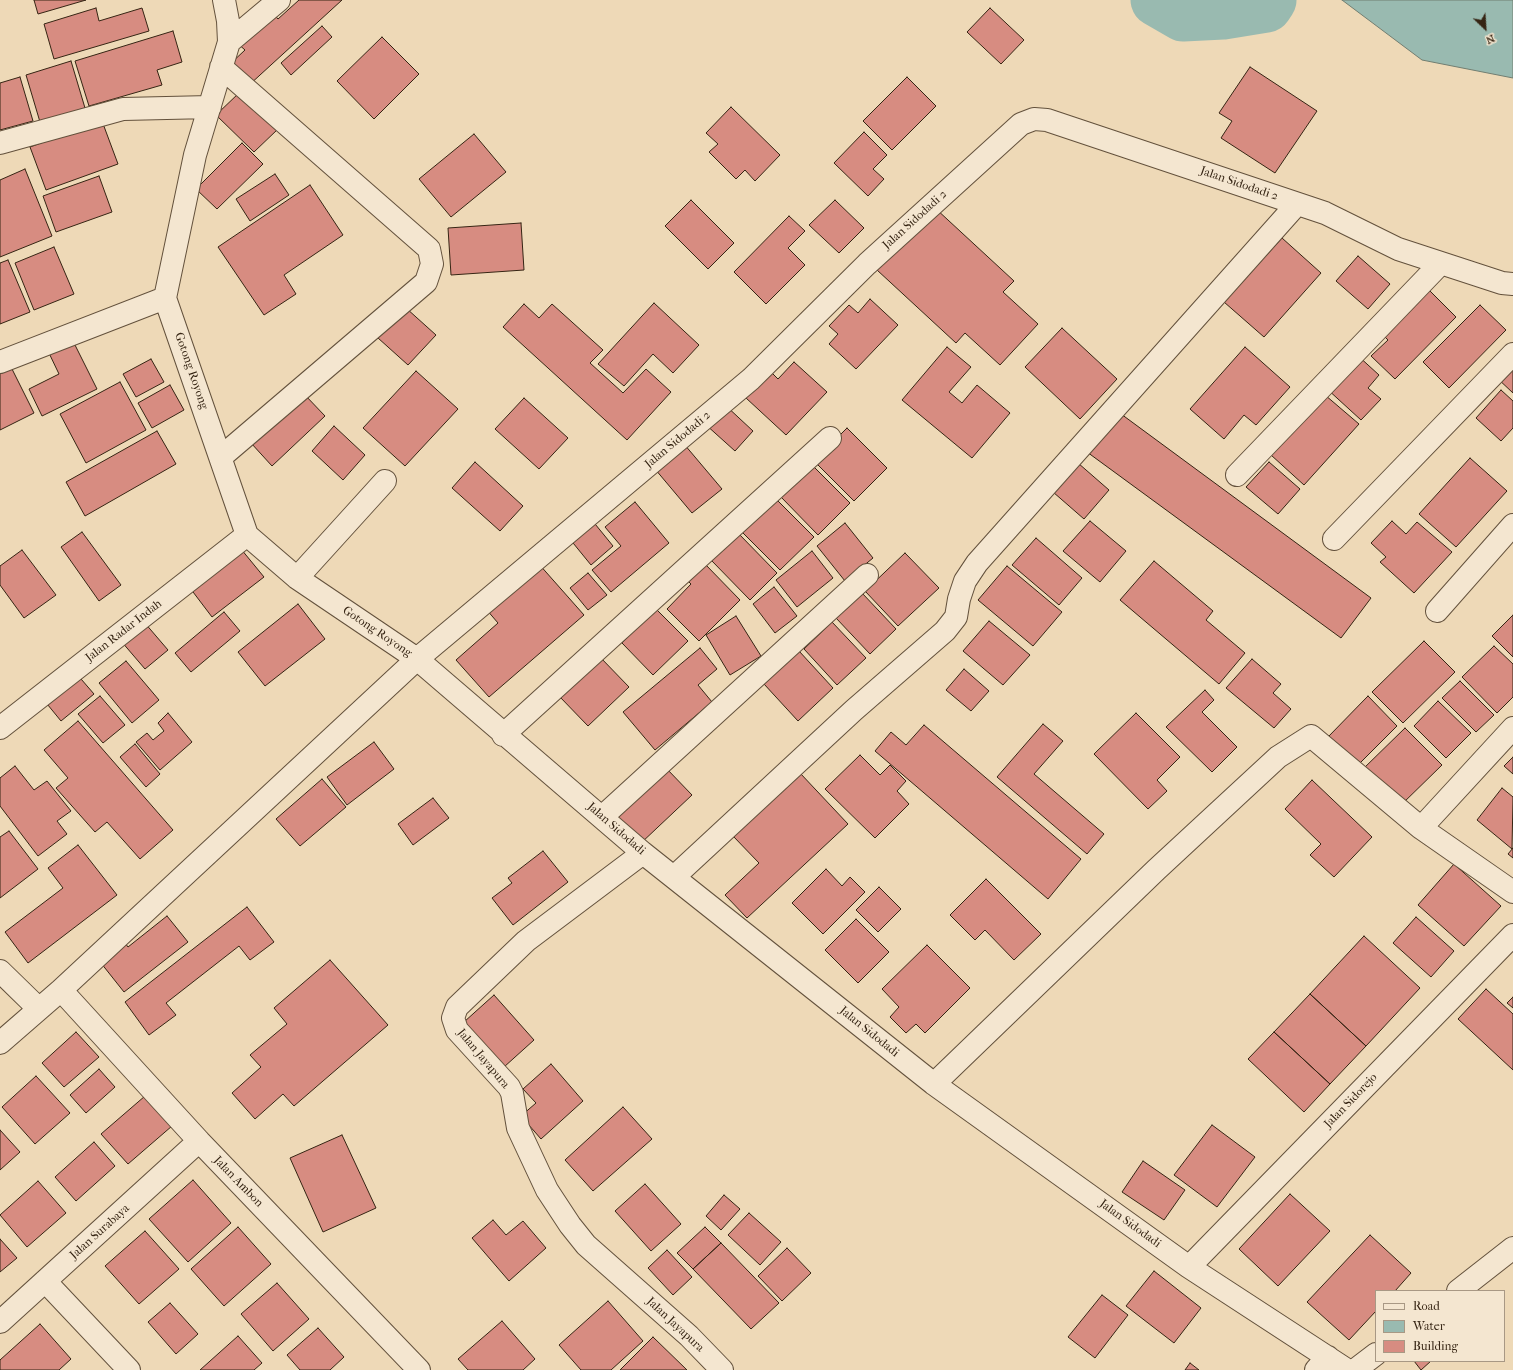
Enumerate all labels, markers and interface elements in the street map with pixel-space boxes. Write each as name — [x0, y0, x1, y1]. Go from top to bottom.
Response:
north arrow — [1465, 8, 1505, 48]
text: N — [1484, 32, 1497, 47]
street label: Jalan Sidodadi 2 — [1198, 164, 1280, 204]
street label: Jalan Sidodadi 2 — [880, 187, 950, 253]
street label: Gotong Royong — [171, 331, 211, 411]
street label: Jalan Sidodadi 2 — [642, 408, 714, 472]
street label: Jalan Radar Indah — [83, 597, 165, 665]
street label: Gotong Royong — [340, 604, 414, 660]
street label: Jalan Sidodadi — [584, 800, 648, 858]
street label: Jalan Sidodadi — [836, 1004, 902, 1060]
street label: Jalan Jayapura — [454, 1026, 512, 1092]
street label: Jalan Sidorejo — [1321, 1071, 1381, 1131]
street label: Jalan Ambon — [210, 1154, 266, 1210]
street label: Jalan Sidodadi — [1096, 1197, 1164, 1251]
street label: Jalan Surabaya — [67, 1201, 133, 1263]
legend — [1375, 1290, 1505, 1362]
street label: Jalan Jayapura — [643, 1295, 707, 1355]
text: Road — [1413, 1299, 1440, 1313]
text: Water — [1413, 1319, 1445, 1333]
text: Building — [1413, 1339, 1458, 1353]

